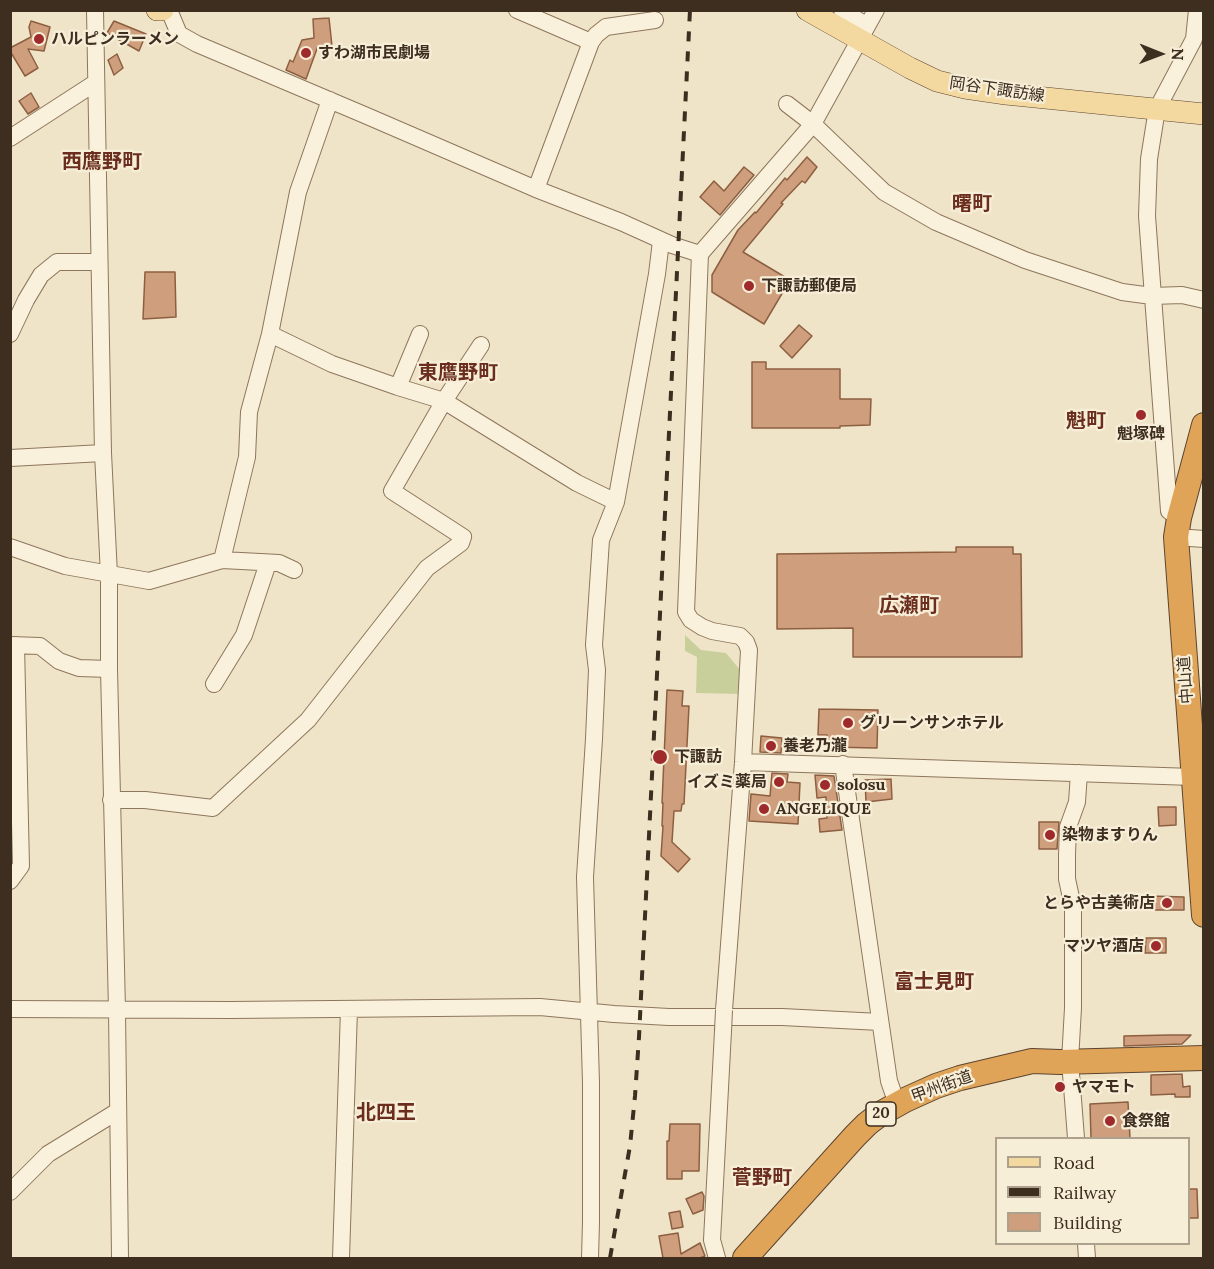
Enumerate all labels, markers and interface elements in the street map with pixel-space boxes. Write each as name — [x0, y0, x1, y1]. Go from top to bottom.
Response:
north arrow — [1130, 24, 1190, 84]
place label: ハルピンラーメン — [51, 29, 179, 49]
marker: ハルピンラーメン — [32, 32, 46, 46]
place label: すわ湖市民劇場 — [318, 43, 430, 63]
marker: すわ湖市民劇場 — [299, 46, 313, 60]
text: N — [1168, 48, 1188, 61]
street label: 岡谷下諏訪線 — [948, 74, 1046, 106]
district label: 西鷹野町 — [62, 150, 142, 174]
district label: 曙町 — [952, 192, 992, 216]
place label: 下諏訪郵便局 — [761, 276, 857, 296]
marker: 下諏訪郵便局 — [742, 279, 756, 293]
district label: 東鷹野町 — [418, 361, 498, 385]
marker: 魁塚碑 — [1134, 408, 1148, 422]
district label: 魁町 — [1066, 409, 1106, 433]
place label: 魁塚碑 — [1117, 424, 1165, 444]
district label: 広瀬町 — [879, 594, 939, 618]
street label: 中山道 — [1175, 655, 1197, 705]
place label: グリーンサンホテル — [860, 713, 1004, 733]
marker: グリーンサンホテル — [841, 716, 855, 730]
place label: 養老乃瀧 — [783, 736, 847, 756]
marker: 養老乃瀧 — [764, 739, 778, 753]
place label: 下諏訪 — [674, 747, 722, 767]
marker: 下諏訪 — [651, 748, 669, 766]
place label: イズミ薬局 — [687, 772, 767, 792]
marker: イズミ薬局 — [772, 775, 786, 789]
place label: solosu — [837, 775, 885, 795]
marker: solosu — [818, 778, 832, 792]
place label: ANGELIQUE — [776, 799, 871, 819]
marker: ANGELIQUE — [757, 802, 771, 816]
place label: 染物ますりん — [1062, 825, 1158, 845]
marker: 染物ますりん — [1043, 828, 1057, 842]
place label: とらや古美術店 — [1043, 893, 1155, 913]
marker: とらや古美術店 — [1160, 896, 1174, 910]
place label: マツヤ酒店 — [1064, 936, 1144, 956]
marker: マツヤ酒店 — [1149, 939, 1163, 953]
district label: 富士見町 — [894, 970, 974, 994]
street label: 甲州街道 — [909, 1067, 975, 1107]
place label: ヤマモト — [1072, 1077, 1136, 1097]
marker: ヤマモト — [1053, 1080, 1067, 1094]
district label: 北四王 — [356, 1101, 416, 1125]
road number: 20 — [866, 1102, 896, 1126]
place label: 食祭館 — [1122, 1111, 1170, 1131]
marker: 食祭館 — [1103, 1114, 1117, 1128]
legend — [995, 1137, 1190, 1245]
text: Road — [1053, 1151, 1095, 1174]
district label: 菅野町 — [732, 1166, 792, 1190]
text: Railway — [1053, 1181, 1116, 1204]
text: Building — [1053, 1211, 1121, 1234]

